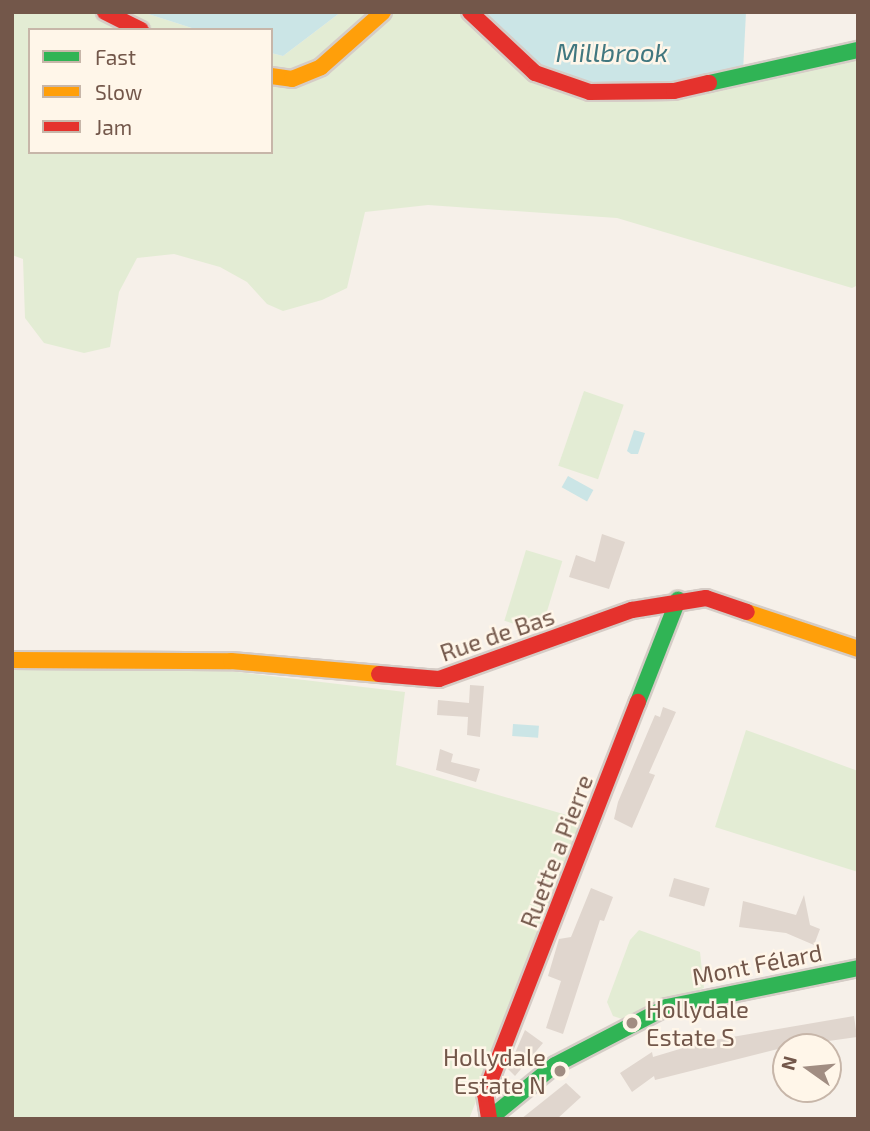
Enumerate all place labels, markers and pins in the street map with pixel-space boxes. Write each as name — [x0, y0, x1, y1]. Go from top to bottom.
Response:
place label: Hollydale Estate S — [646, 995, 749, 1051]
marker: Hollydale Estate S — [624, 1015, 640, 1031]
place label: Hollydale Estate N — [443, 1043, 546, 1099]
marker: Hollydale Estate N — [552, 1063, 568, 1079]

